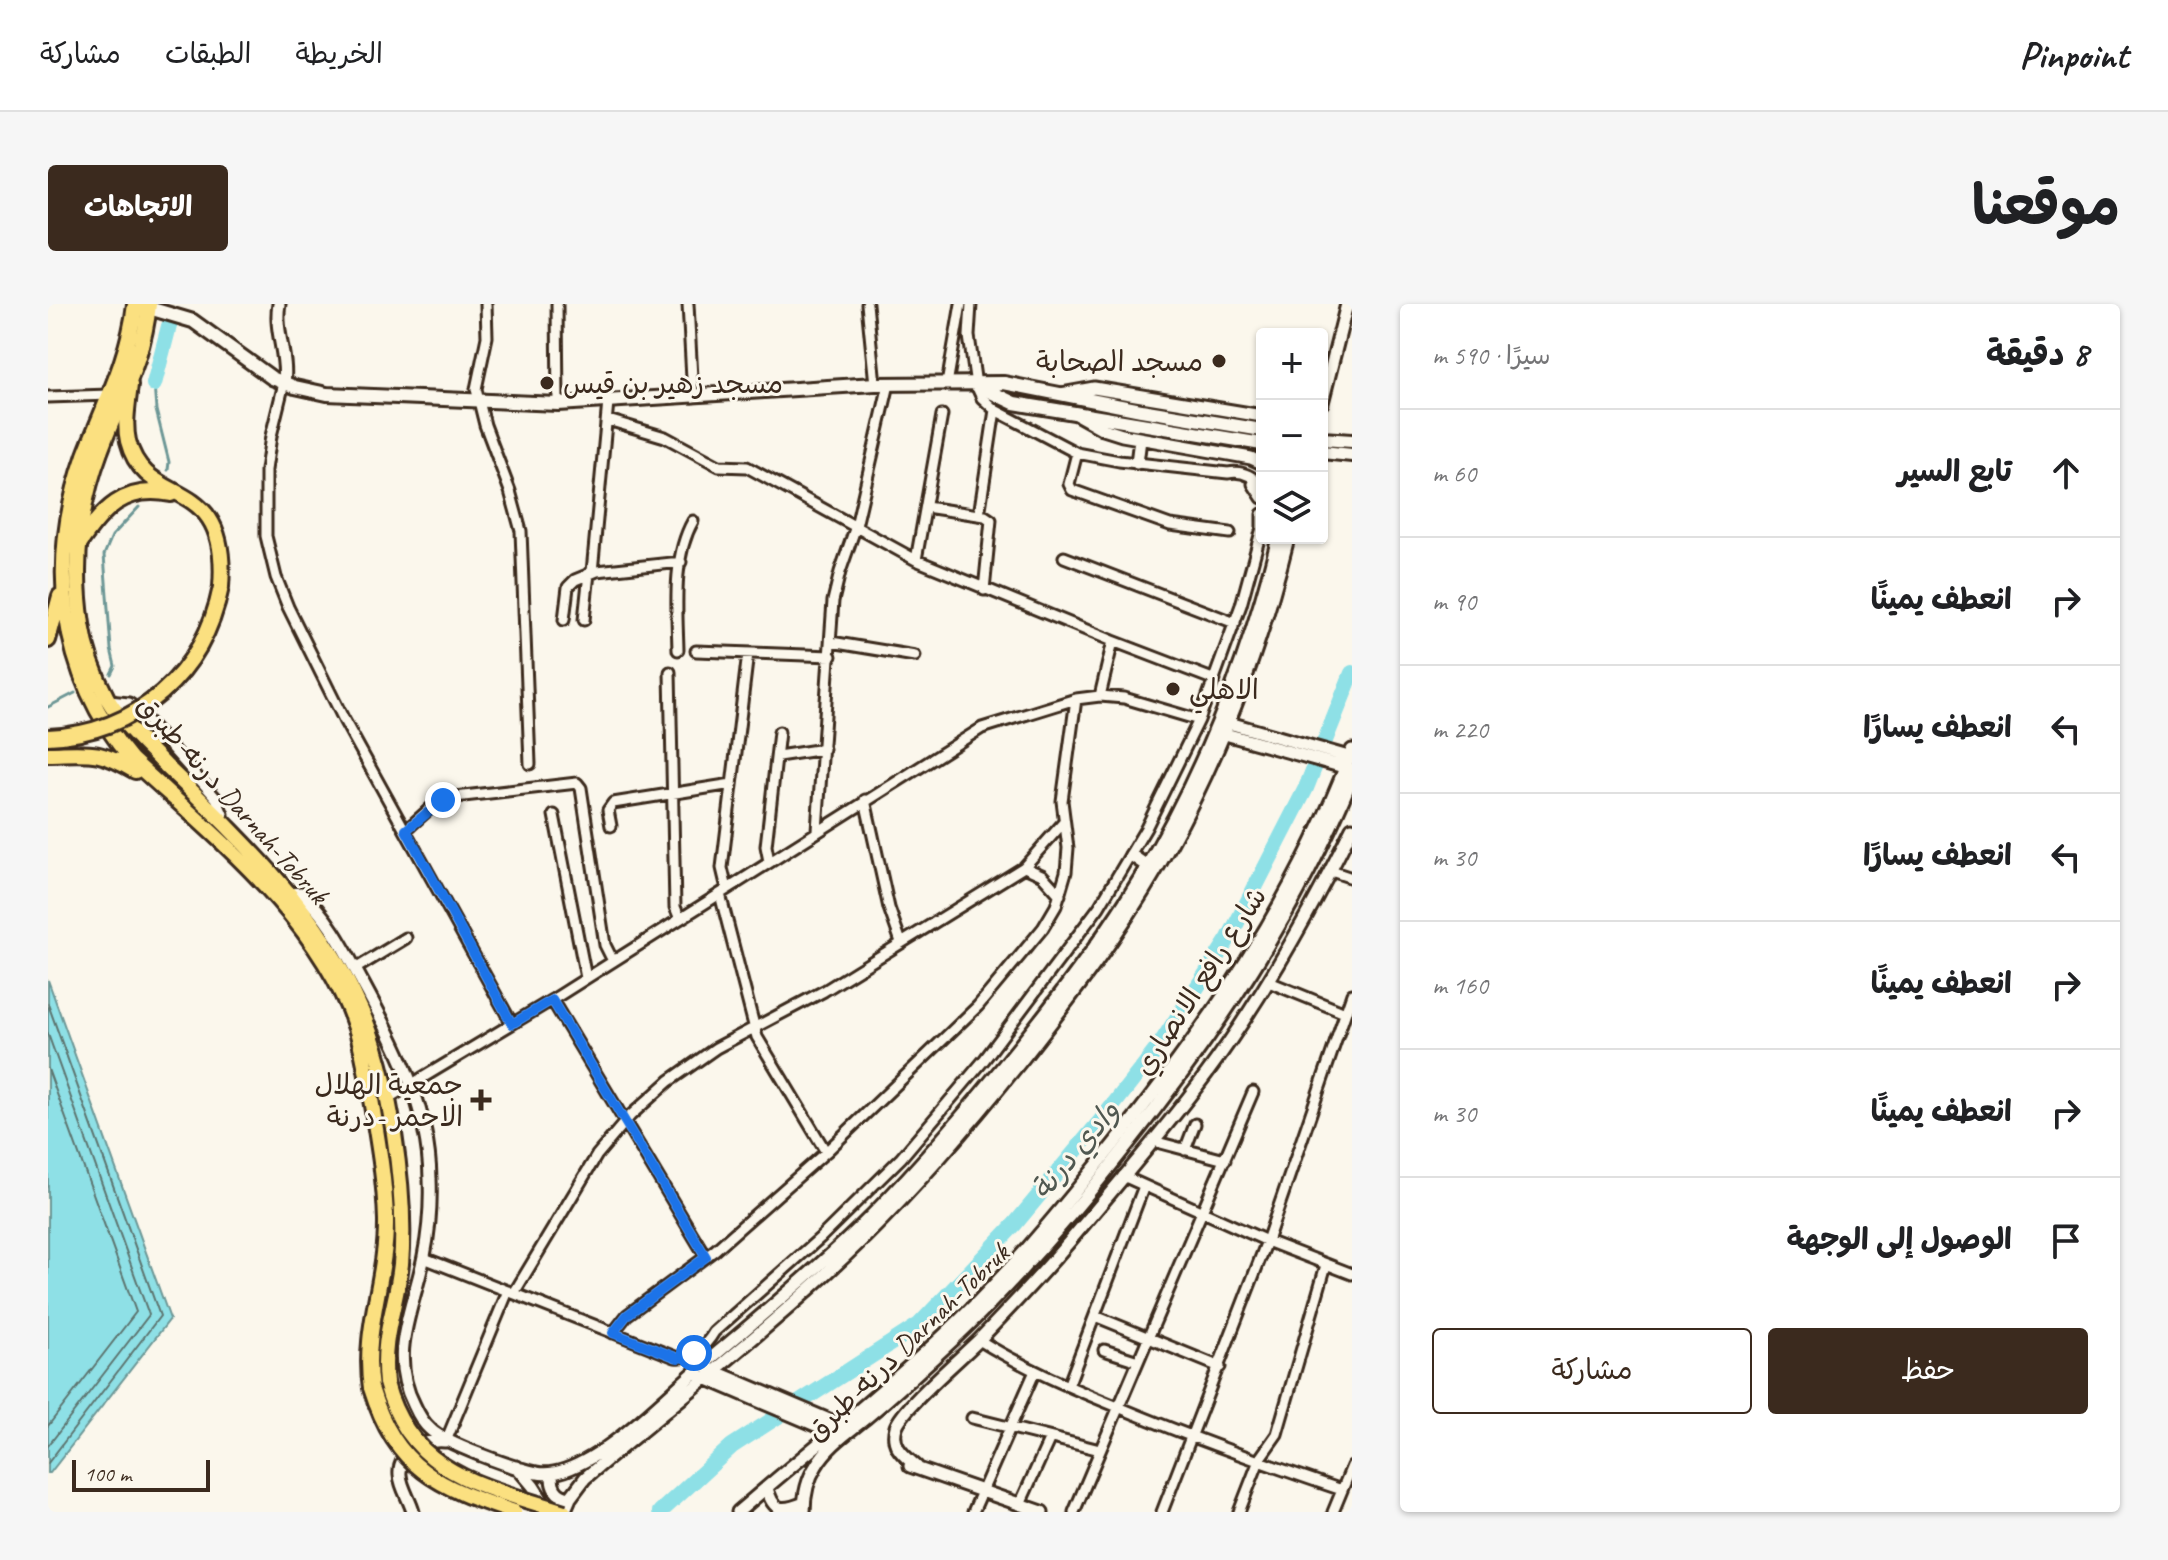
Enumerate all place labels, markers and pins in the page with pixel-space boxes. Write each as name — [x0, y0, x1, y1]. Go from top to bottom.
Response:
place label: مسجد الصحابة — [1036, 344, 1203, 379]
marker: مسجد الصحابة — [1210, 352, 1228, 370]
place label: مسجد زهير بن قيس — [563, 366, 783, 401]
marker: مسجد زهير بن قيس — [538, 374, 556, 392]
place label: الاهلي — [1189, 672, 1259, 714]
marker: الاهلي — [1164, 680, 1182, 698]
place label: جمعية الهلال الاحمر -درنة — [314, 1067, 463, 1134]
marker: جمعية الهلال الاحمر -درنة — [470, 1089, 492, 1111]

